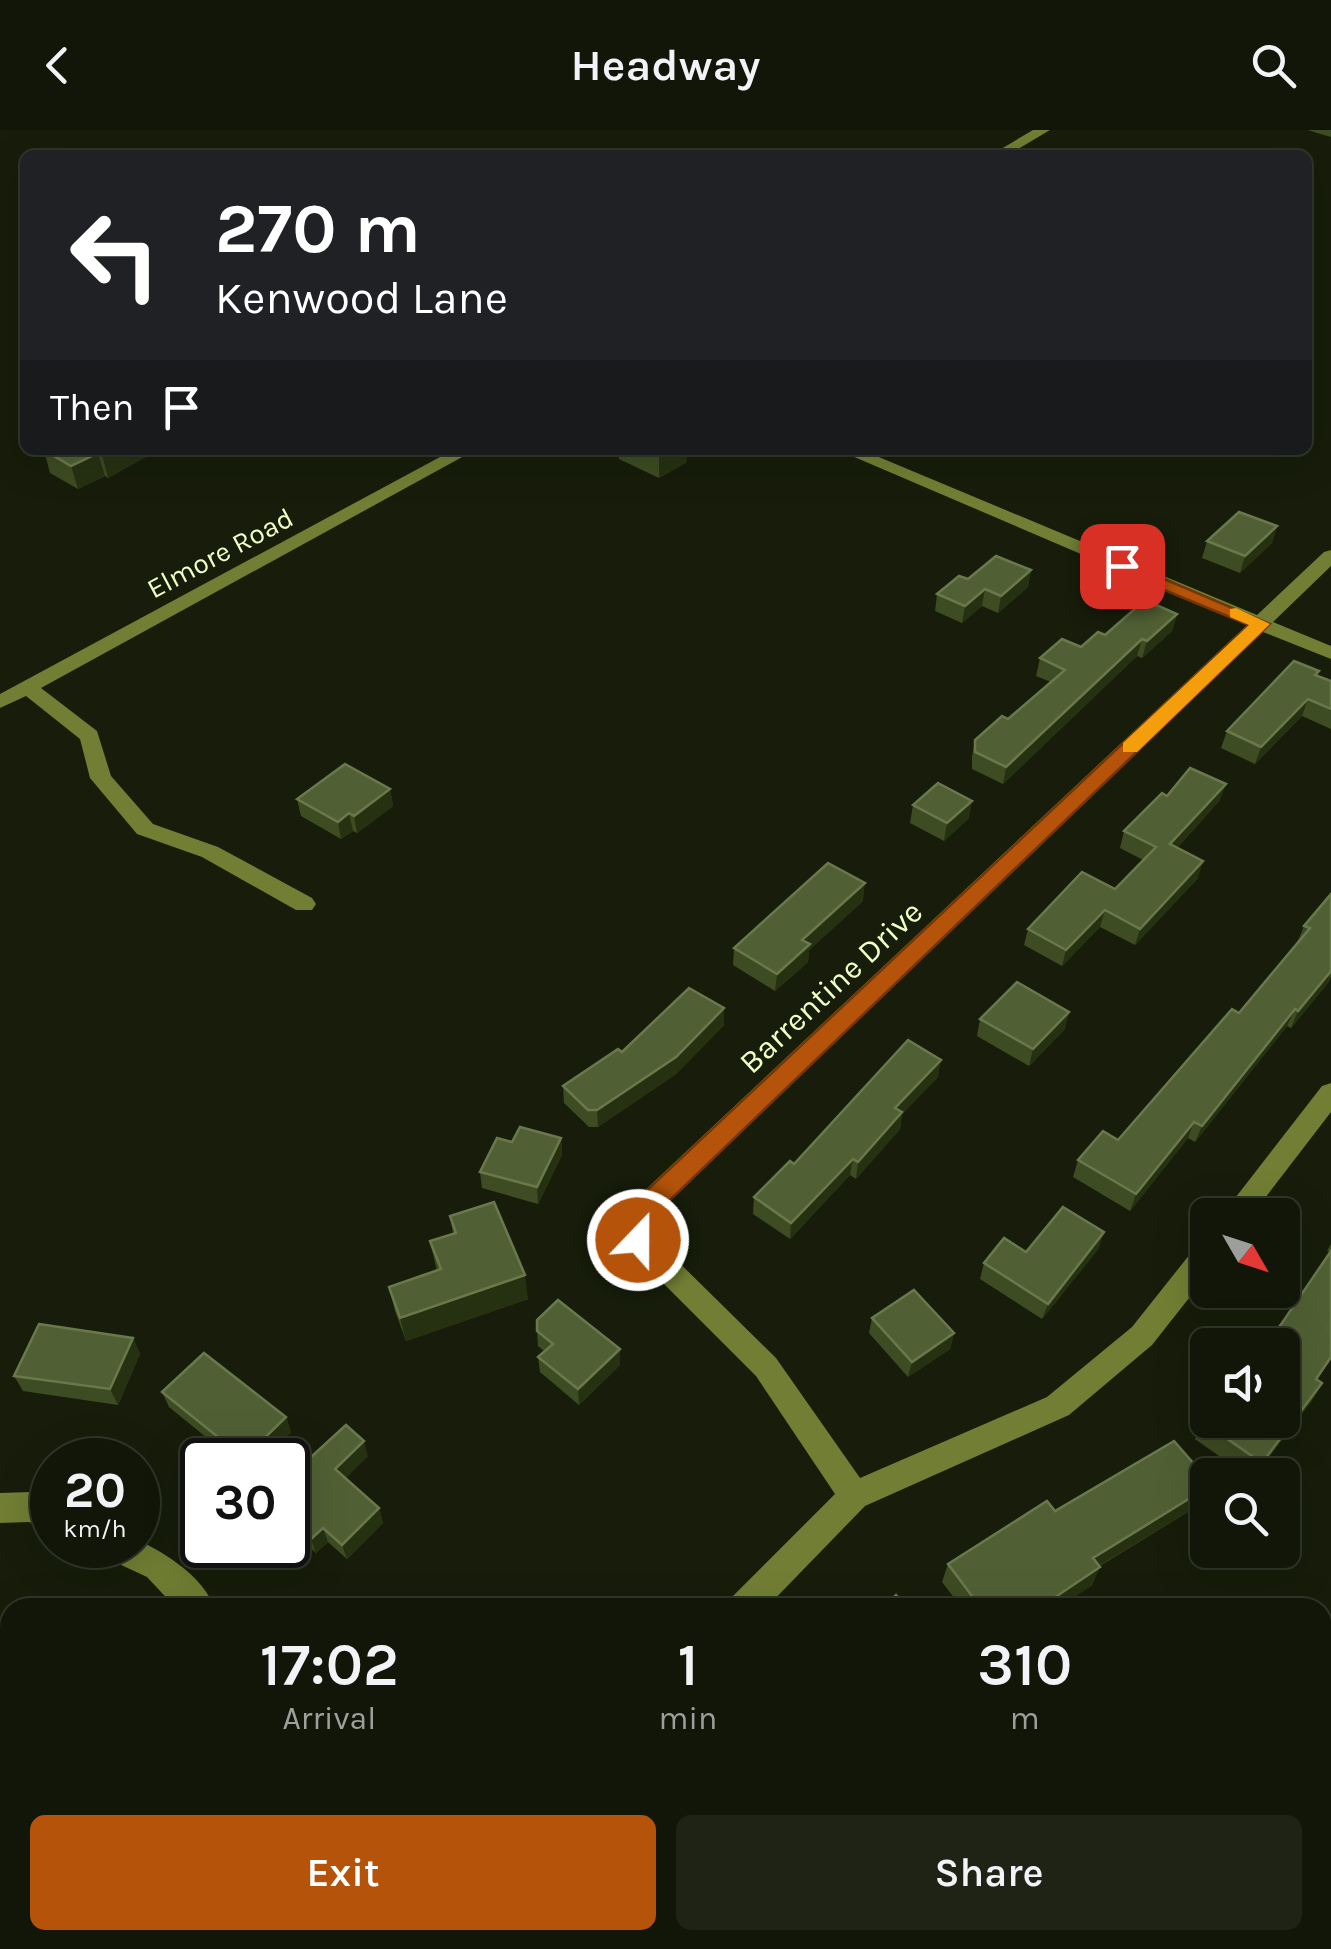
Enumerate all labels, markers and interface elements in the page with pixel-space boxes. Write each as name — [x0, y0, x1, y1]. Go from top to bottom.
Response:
icon: back — [30, 38, 85, 93]
icon: search — [1246, 38, 1301, 93]
text: Headway — [571, 39, 760, 91]
text: 270 m — [215, 188, 421, 270]
icon: left — [50, 190, 180, 320]
text: Kenwood Lane — [215, 272, 508, 324]
icon: arrive — [154, 380, 209, 435]
text: Then — [50, 385, 134, 430]
street label: Elmore Road — [141, 501, 299, 605]
pin — [1080, 524, 1165, 609]
icon: arrive — [1095, 539, 1150, 594]
street label: Barrentine Drive — [732, 893, 930, 1081]
position arrow — [586, 1188, 690, 1292]
north arrow — [1190, 1198, 1300, 1308]
map controls — [1190, 1198, 1300, 1568]
button: sound — [1190, 1328, 1300, 1438]
speed limit sign: 30 — [180, 1438, 310, 1568]
button: search — [1190, 1458, 1300, 1568]
text: 20 — [64, 1461, 126, 1520]
text: km/h — [63, 1514, 127, 1543]
text: 17:02 — [260, 1630, 399, 1700]
text: 1 — [678, 1630, 698, 1700]
text: 310 — [977, 1630, 1072, 1700]
text: Arrival — [282, 1700, 376, 1737]
text: min — [659, 1700, 717, 1737]
text: m — [1010, 1700, 1040, 1737]
button: Exit — [30, 1815, 656, 1930]
button: Share — [676, 1815, 1302, 1930]

